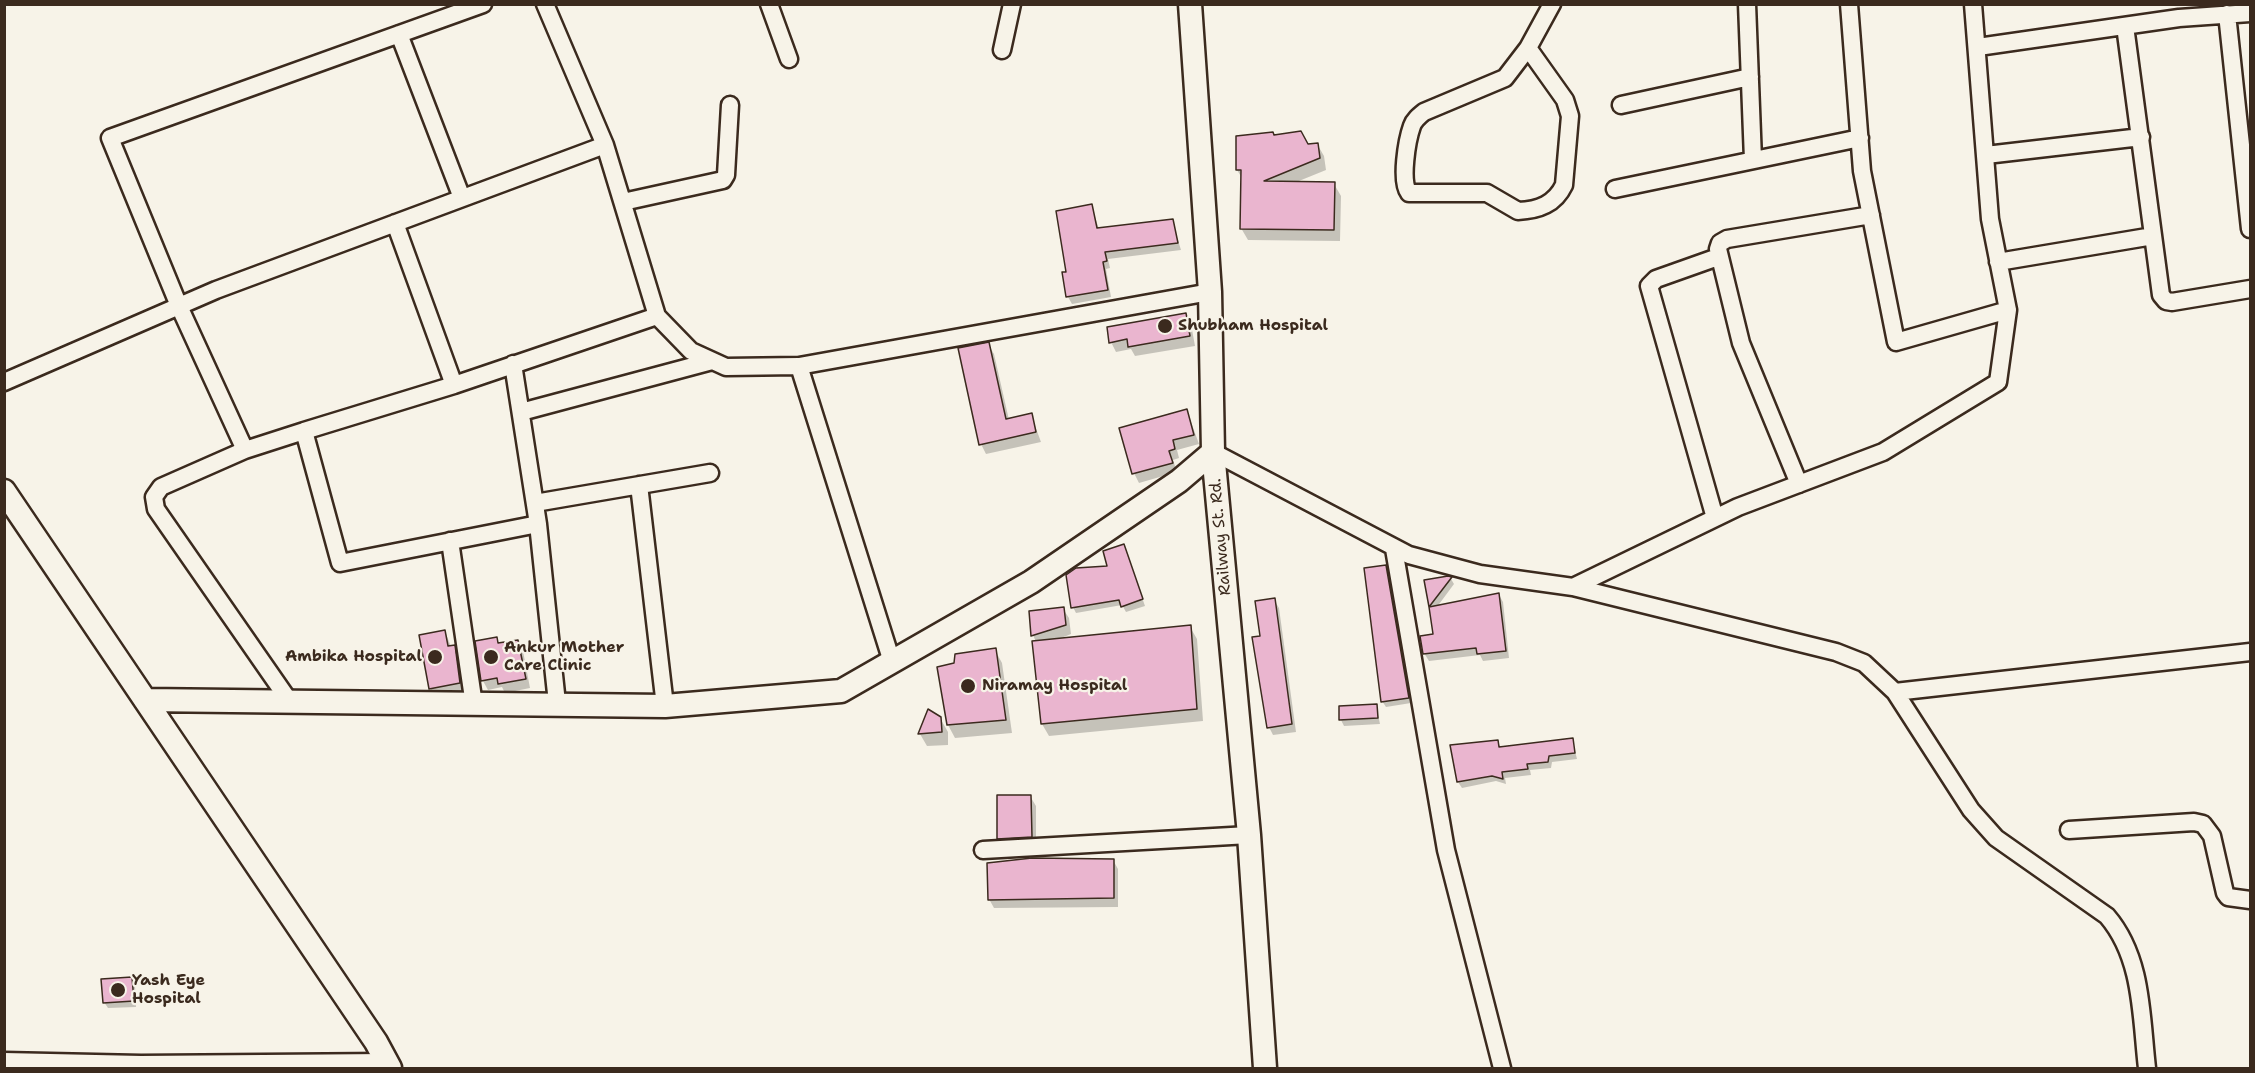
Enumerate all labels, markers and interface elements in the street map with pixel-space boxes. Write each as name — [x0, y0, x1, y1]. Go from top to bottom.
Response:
place label: Shubham Hospital — [1178, 316, 1328, 336]
marker: Shubham Hospital — [1156, 317, 1174, 335]
street label: Railway St. Rd. — [1206, 478, 1236, 596]
place label: Ankur Mother Care Clinic — [504, 638, 624, 676]
place label: Ambika Hospital — [285, 647, 422, 667]
marker: Ambika Hospital — [426, 648, 444, 666]
marker: Ankur Mother Care Clinic — [482, 648, 500, 666]
place label: Niramay Hospital — [982, 676, 1127, 696]
marker: Niramay Hospital — [959, 677, 977, 695]
place label: Yash Eye Hospital — [132, 971, 205, 1009]
marker: Yash Eye Hospital — [109, 981, 127, 999]

